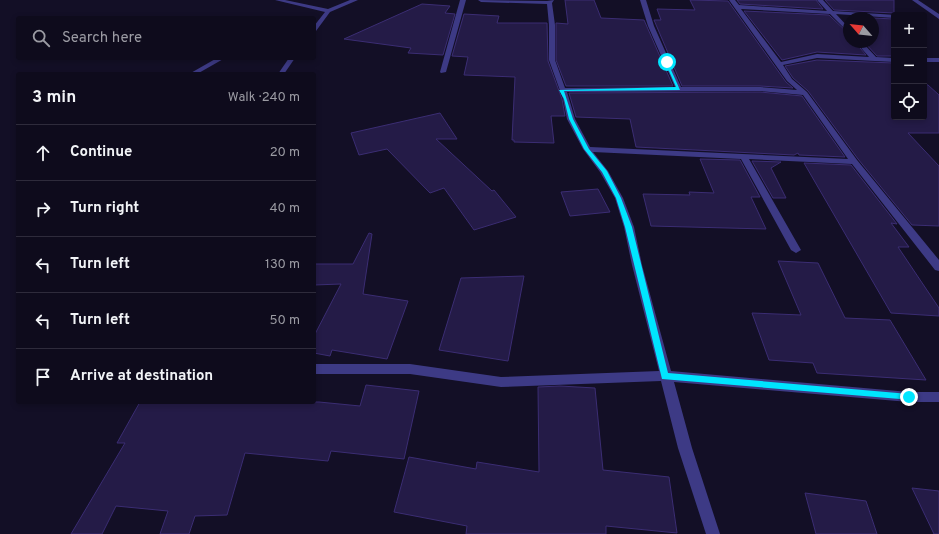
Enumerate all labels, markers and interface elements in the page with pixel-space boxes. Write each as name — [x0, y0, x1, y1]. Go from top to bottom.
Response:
north arrow — [843, 12, 879, 48]
map controls — [891, 12, 927, 120]
button: + — [891, 12, 927, 48]
search box — [16, 16, 316, 60]
icon: search — [30, 27, 52, 49]
text: Search here — [62, 29, 142, 48]
button: − — [891, 48, 927, 84]
route start — [658, 53, 676, 71]
button: locate — [891, 84, 927, 120]
text: 3 min — [32, 87, 76, 109]
text: Walk · 240 m — [228, 90, 300, 106]
icon: ahead — [32, 142, 54, 164]
text: Continue — [70, 143, 132, 162]
text: 20 m — [270, 145, 300, 161]
icon: right — [32, 198, 54, 220]
text: Turn right — [70, 199, 139, 218]
text: 40 m — [270, 201, 300, 217]
icon: left — [32, 254, 54, 276]
text: Turn left — [70, 255, 130, 274]
text: 130 m — [265, 257, 300, 273]
icon: left — [32, 310, 54, 332]
text: Turn left — [70, 311, 130, 330]
text: 50 m — [270, 313, 300, 329]
icon: arrive — [32, 366, 54, 388]
text: Arrive at destination — [70, 367, 213, 386]
route end — [900, 388, 918, 406]

